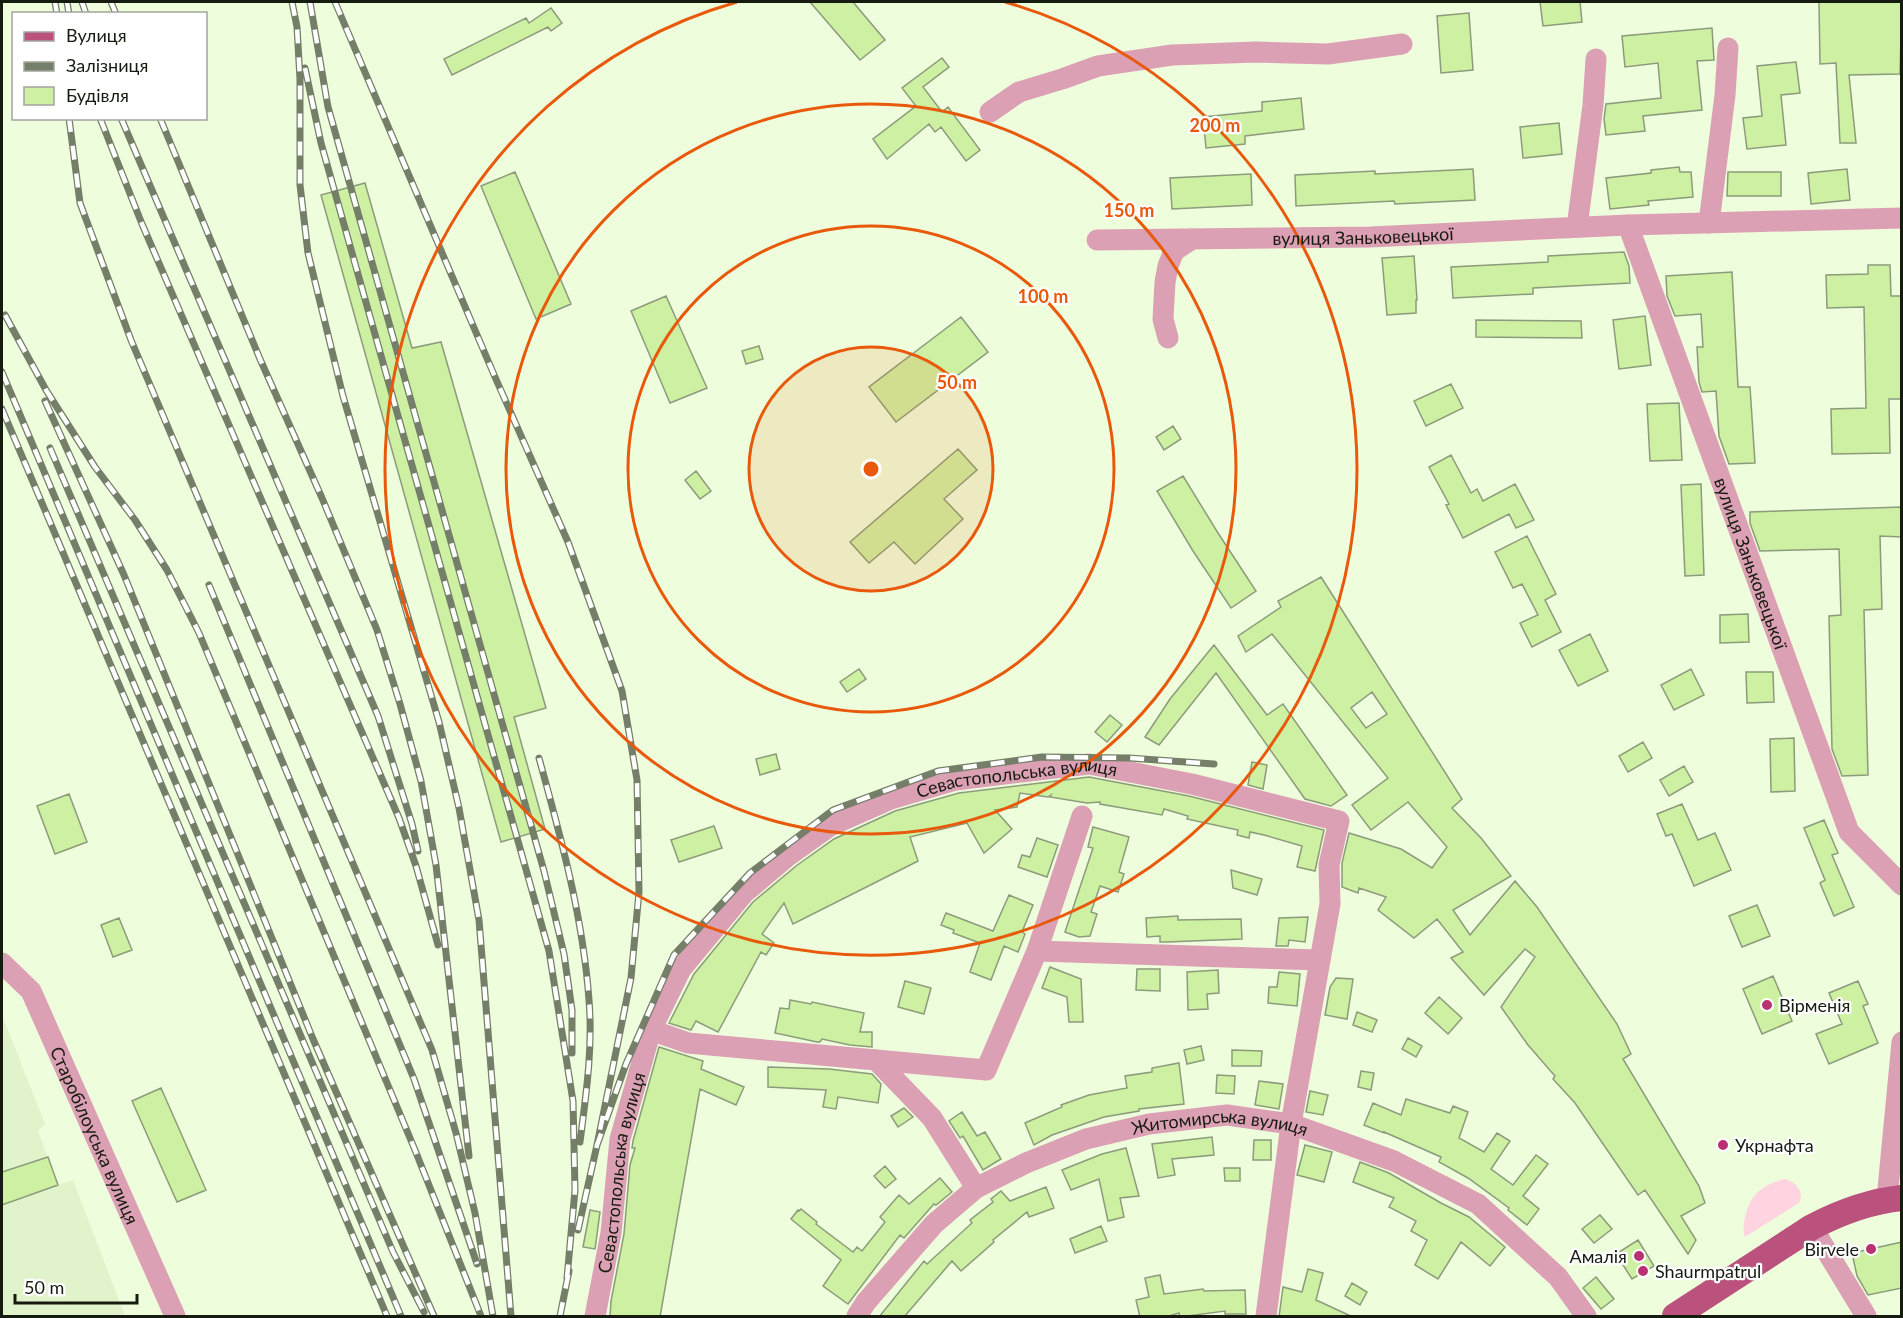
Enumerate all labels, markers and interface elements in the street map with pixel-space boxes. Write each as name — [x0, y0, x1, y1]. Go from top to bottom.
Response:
legend — [12, 12, 207, 120]
text: Вулиця — [66, 24, 127, 46]
text: Залізниця — [66, 54, 148, 76]
text: Будівля — [66, 84, 129, 106]
text: 200 m — [1190, 114, 1240, 136]
text: 150 m — [1104, 199, 1154, 221]
street label: вулиця Заньковецької — [1272, 222, 1455, 249]
text: 100 m — [1018, 285, 1068, 307]
text: 50 m — [937, 371, 977, 393]
centre of rings — [861, 459, 881, 479]
street label: вулиця Заньковецької — [1710, 474, 1793, 653]
street label: Севастопольська вулиця — [913, 753, 1119, 802]
place label: Вірменія — [1779, 994, 1850, 1016]
marker: Вірменія — [1760, 998, 1774, 1012]
street label: Старобілоуська вулиця — [46, 1043, 144, 1227]
street label: Севастопольська вулиця — [593, 1070, 649, 1275]
street label: Житомирська вулиця — [1129, 1104, 1311, 1140]
place label: Укрнафта — [1735, 1134, 1814, 1156]
marker: Укрнафта — [1716, 1138, 1730, 1152]
place label: Birvele — [1804, 1238, 1859, 1260]
marker: Birvele — [1864, 1242, 1878, 1256]
place label: Амалія — [1570, 1245, 1627, 1267]
marker: Амалія — [1632, 1249, 1646, 1263]
place label: Shaurmpatrul — [1655, 1260, 1761, 1282]
marker: Shaurmpatrul — [1636, 1264, 1650, 1278]
scale bar — [15, 1267, 136, 1305]
text: 50 m — [24, 1276, 64, 1298]

